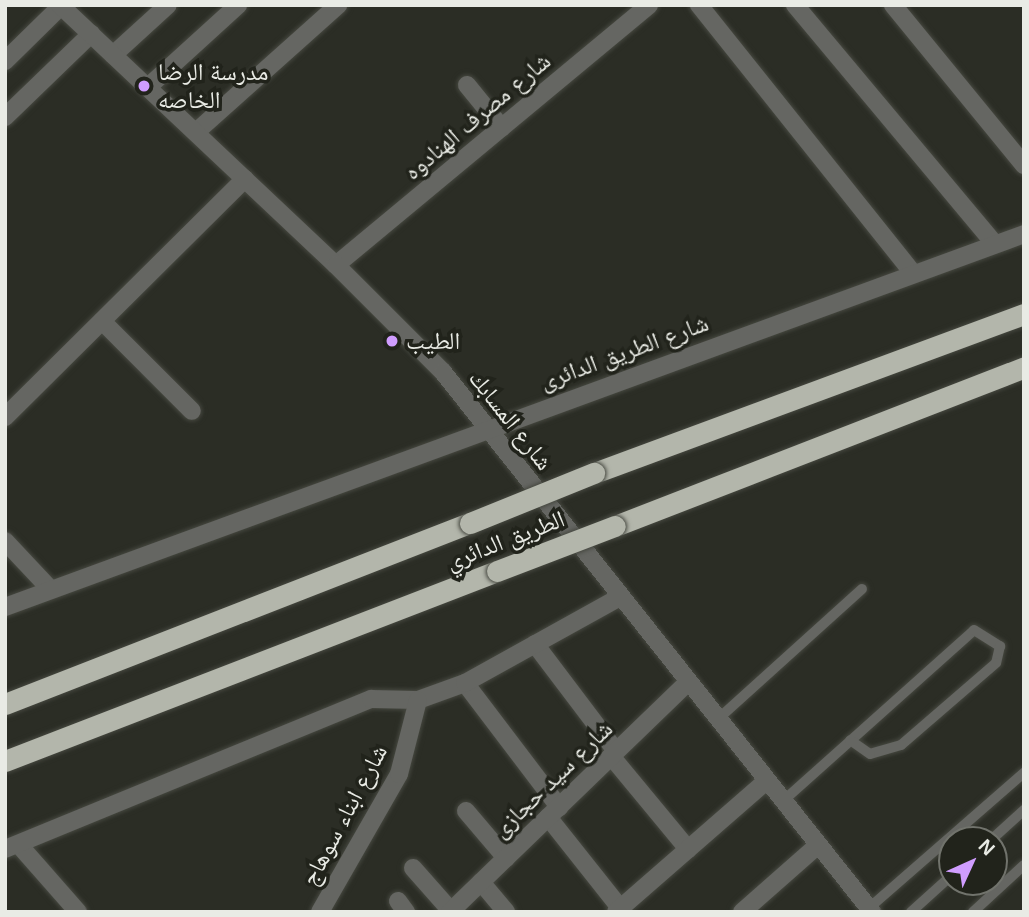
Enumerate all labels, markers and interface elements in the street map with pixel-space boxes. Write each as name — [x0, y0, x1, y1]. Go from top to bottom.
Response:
street label: شارع مصرف الهنادوه — [398, 46, 556, 186]
place label: مدرسة الرضا الخاصه — [158, 58, 268, 114]
marker: مدرسة الرضا الخاصه — [136, 78, 152, 94]
street label: شارع الطريق الدائرى — [536, 308, 712, 396]
place label: الطيب — [406, 327, 460, 355]
marker: الطيب — [384, 333, 400, 349]
street label: شارع المسابك — [463, 364, 559, 476]
street label: الطريق الدائري — [442, 504, 568, 576]
street label: شارع سيد حجازى — [486, 714, 618, 844]
street label: شارع ابناء سوهاج — [295, 740, 393, 890]
north arrow — [938, 826, 1008, 896]
text: N — [975, 835, 999, 859]

